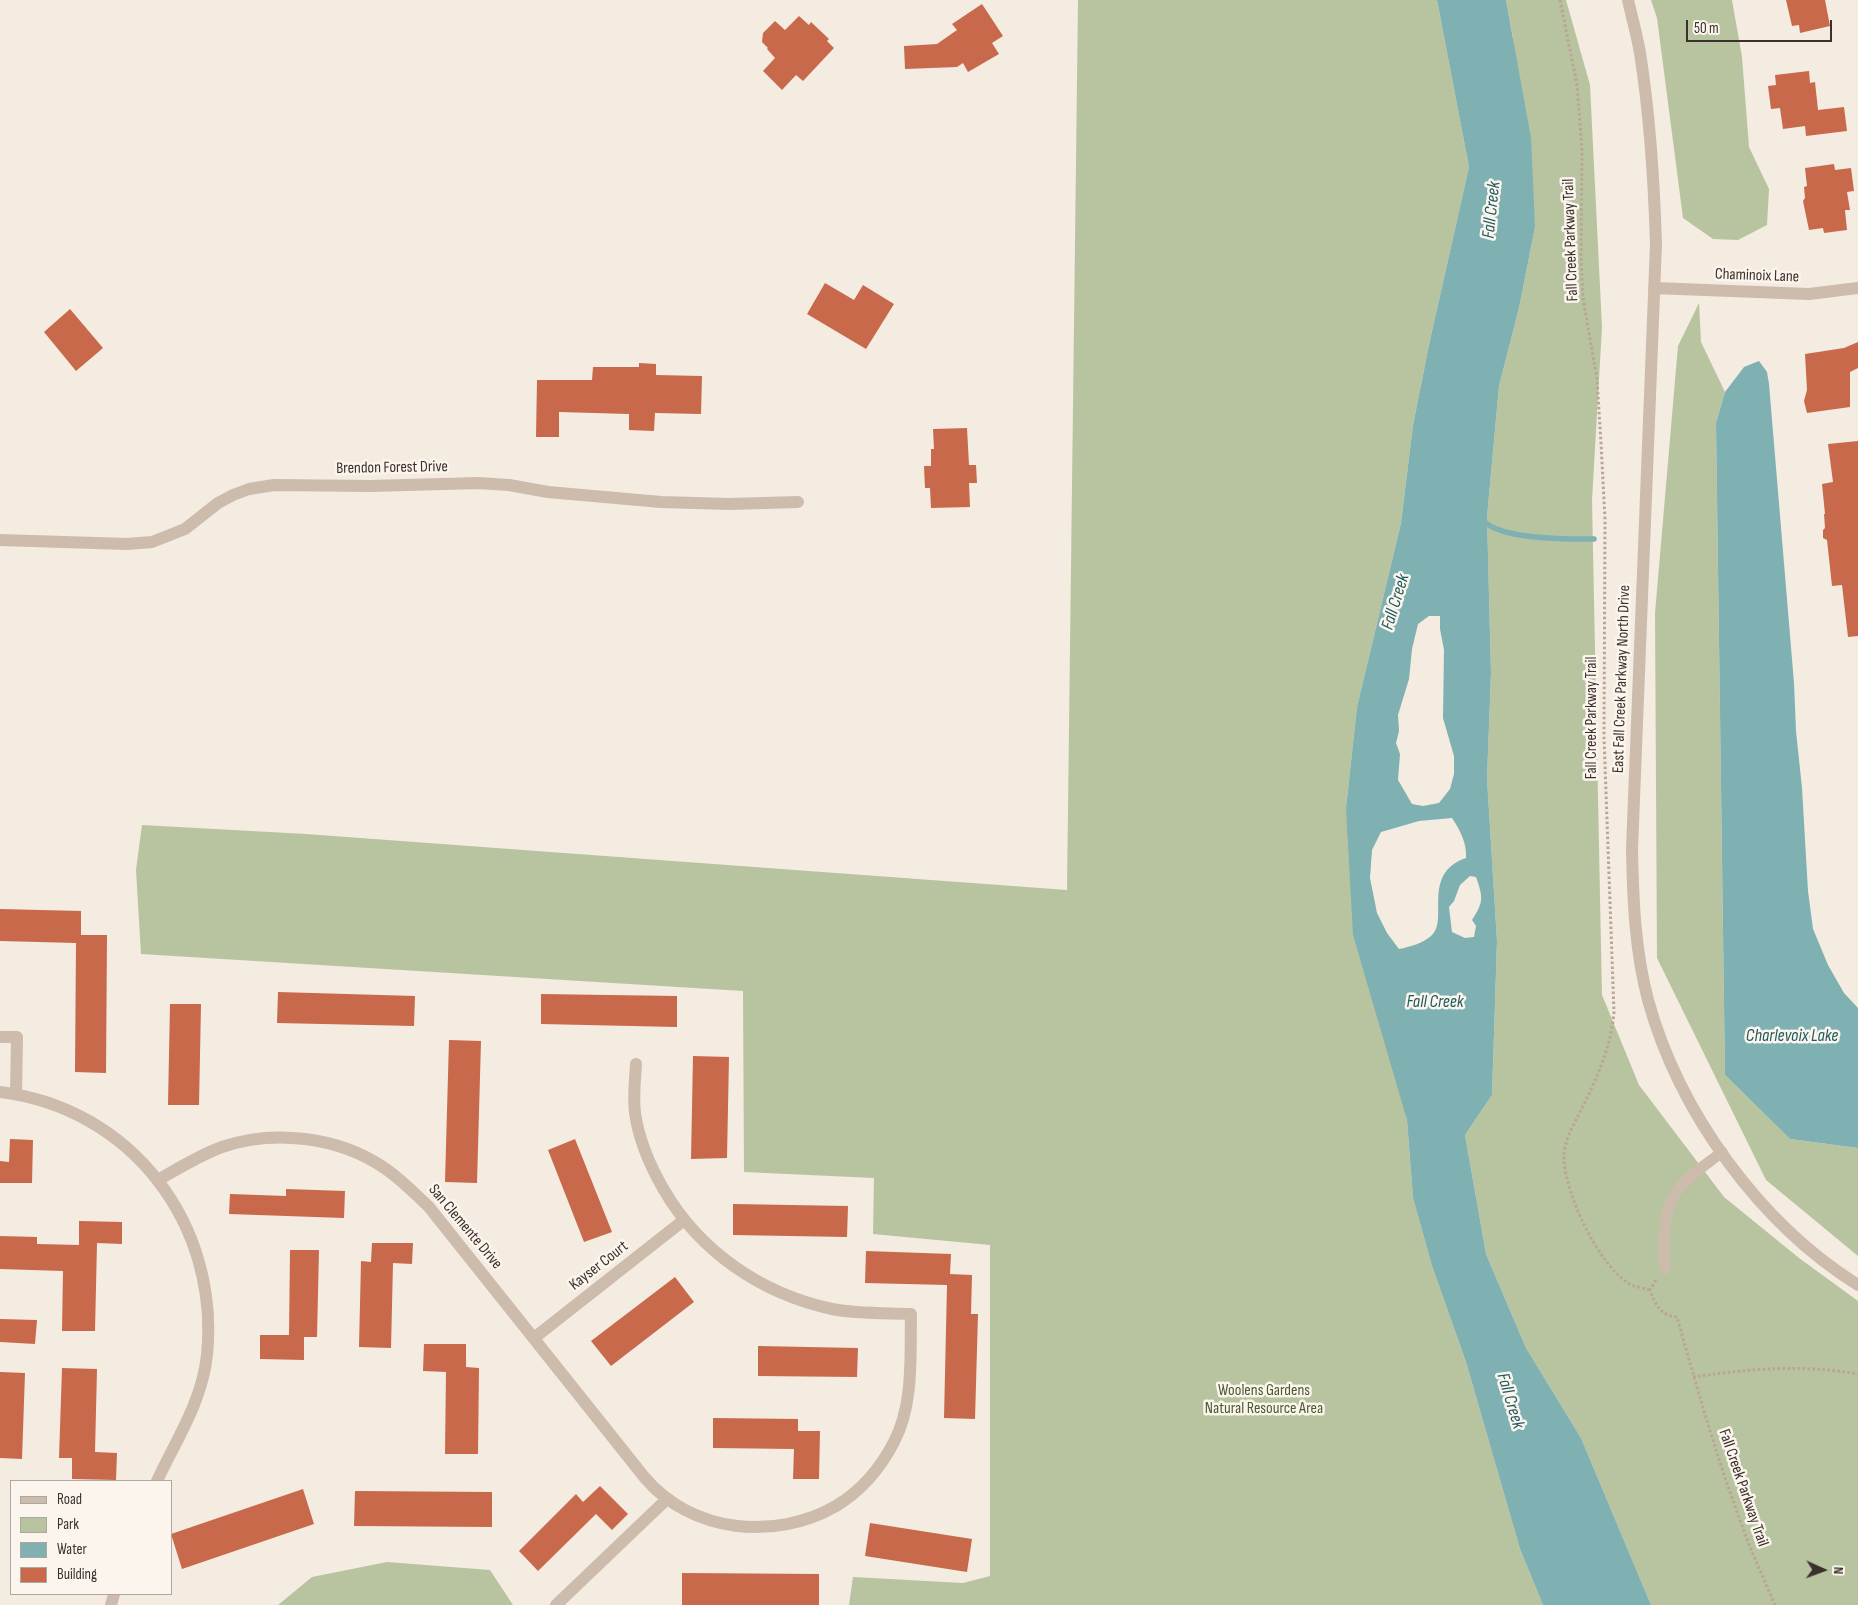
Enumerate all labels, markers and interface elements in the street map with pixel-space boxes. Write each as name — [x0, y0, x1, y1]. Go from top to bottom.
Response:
scale bar — [1688, 10, 1834, 42]
text: 50 m — [1694, 19, 1719, 38]
street label: Fall Creek Parkway Trail — [1559, 178, 1583, 302]
water label: Fall Creek — [1478, 180, 1506, 240]
street label: Chaminoix Lane — [1714, 265, 1800, 287]
street label: Brendon Forest Drive — [336, 457, 448, 479]
water label: Fall Creek — [1377, 572, 1415, 632]
street label: East Fall Creek Parkway North Drive — [1609, 585, 1635, 773]
street label: Fall Creek Parkway Trail — [1582, 657, 1602, 779]
water label: Fall Creek — [1406, 991, 1464, 1013]
water label: Charlevoix Lake — [1746, 1025, 1838, 1047]
street label: San Clemente Drive — [424, 1181, 506, 1273]
street label: Kayser Court — [566, 1237, 632, 1295]
water label: Fall Creek — [1491, 1371, 1529, 1431]
park label: Woolens Gardens Natural Resource Area — [1205, 1381, 1323, 1419]
street label: Fall Creek Parkway Trail — [1714, 1427, 1772, 1549]
legend — [10, 1480, 172, 1595]
text: Road — [57, 1490, 82, 1509]
text: Park — [57, 1515, 79, 1534]
text: Water — [57, 1540, 87, 1559]
north arrow — [1798, 1545, 1848, 1595]
text: Building — [57, 1565, 97, 1584]
text: N — [1830, 1566, 1847, 1575]

